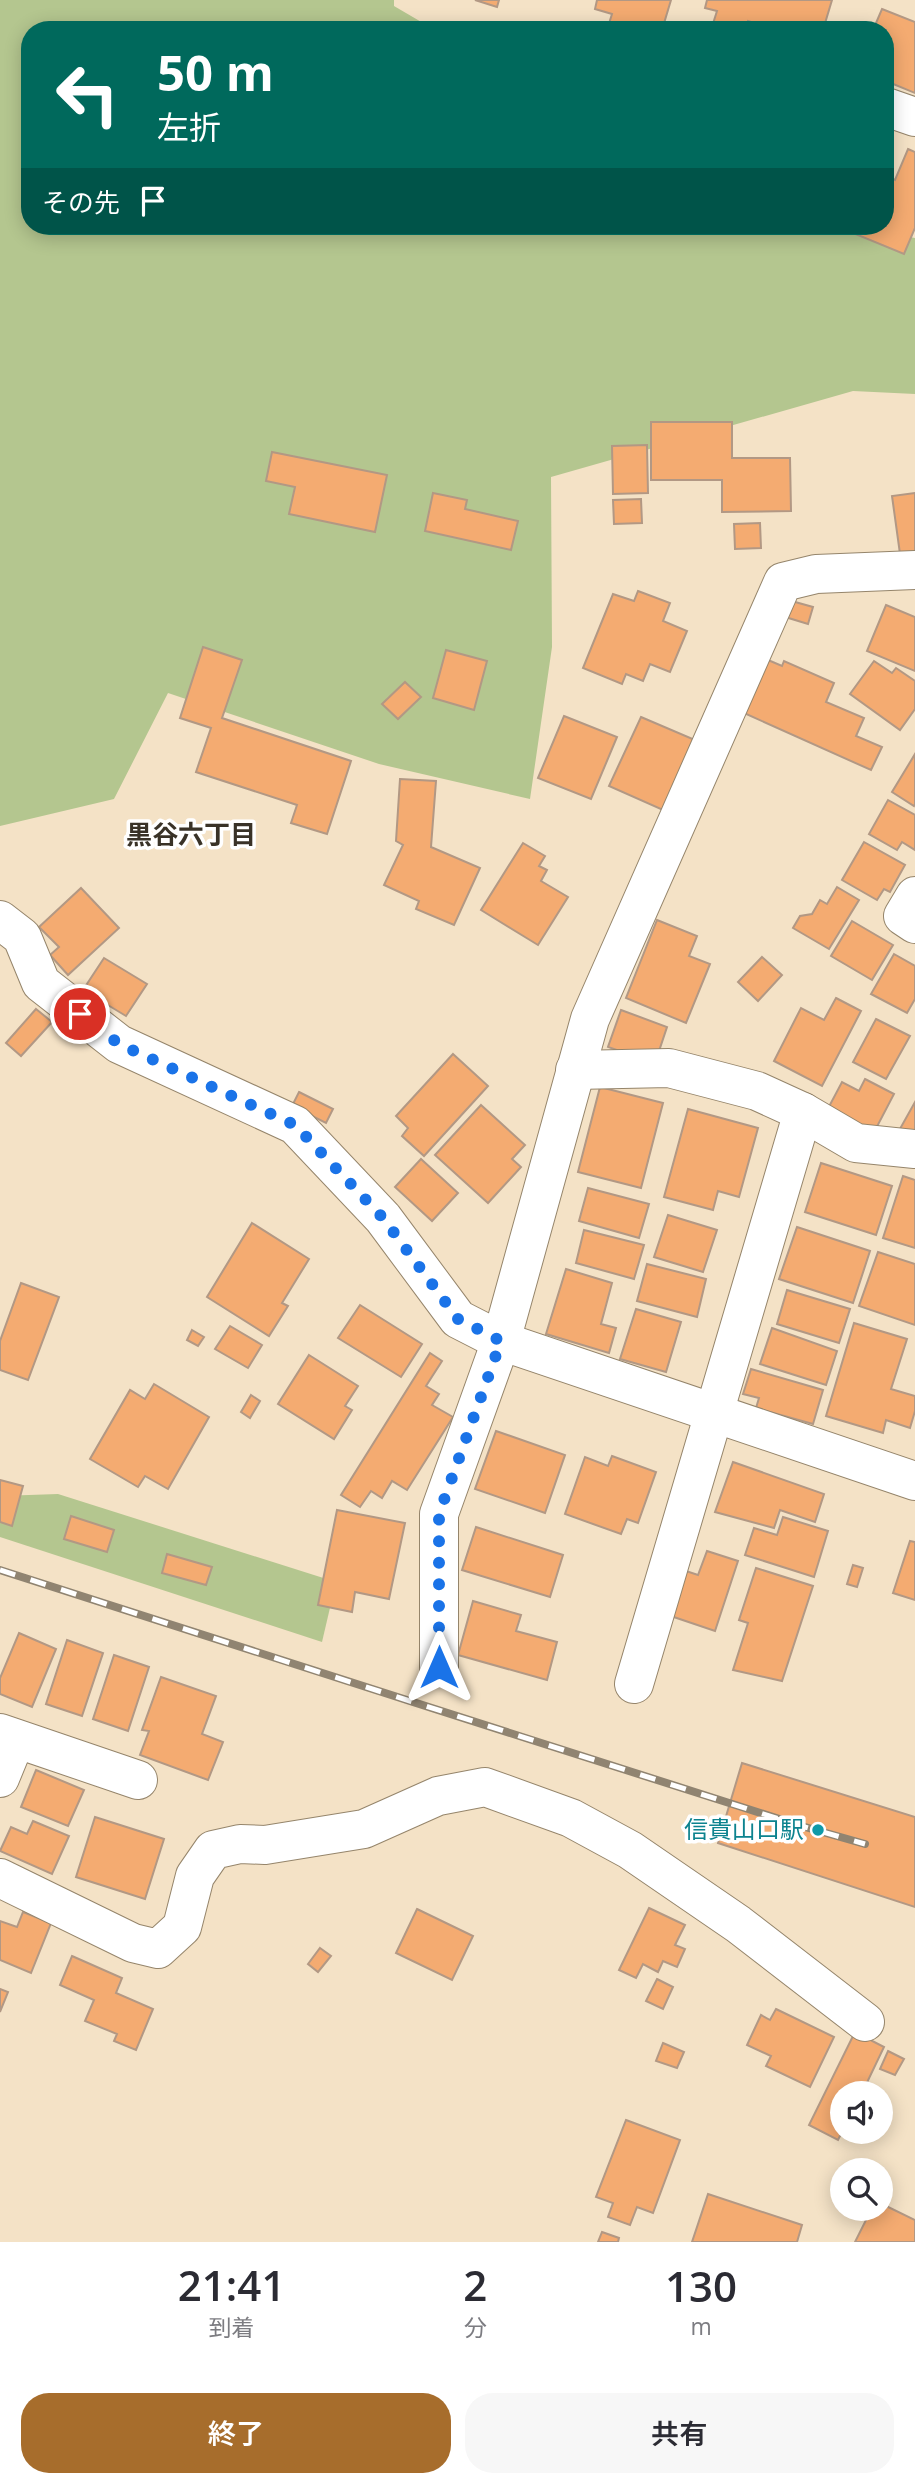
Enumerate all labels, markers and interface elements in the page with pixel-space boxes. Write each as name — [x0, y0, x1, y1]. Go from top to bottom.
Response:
text: 50 m — [157, 39, 274, 105]
icon: left — [42, 49, 133, 140]
text: 左折 — [157, 105, 221, 148]
icon: arrive — [134, 182, 172, 220]
text: その先 — [42, 184, 120, 220]
district label: 黒谷六丁目 — [126, 816, 256, 852]
pin — [50, 984, 110, 1044]
icon: arrive — [61, 995, 99, 1033]
position arrow — [402, 1630, 476, 1704]
place label: 信貴山口駅 — [684, 1812, 804, 1845]
marker: 信貴山口駅 — [810, 1822, 826, 1838]
map controls — [830, 2081, 893, 2221]
button: sound — [830, 2081, 893, 2144]
button: search — [830, 2158, 893, 2221]
text: 21:41 — [178, 2256, 285, 2313]
text: 2 — [463, 2256, 487, 2313]
text: 130 — [665, 2257, 737, 2314]
text: m — [690, 2310, 712, 2342]
text: 到着 — [209, 2311, 255, 2343]
text: 分 — [464, 2311, 487, 2343]
button: 終了 — [21, 2393, 451, 2473]
button: 共有 — [465, 2393, 894, 2473]

